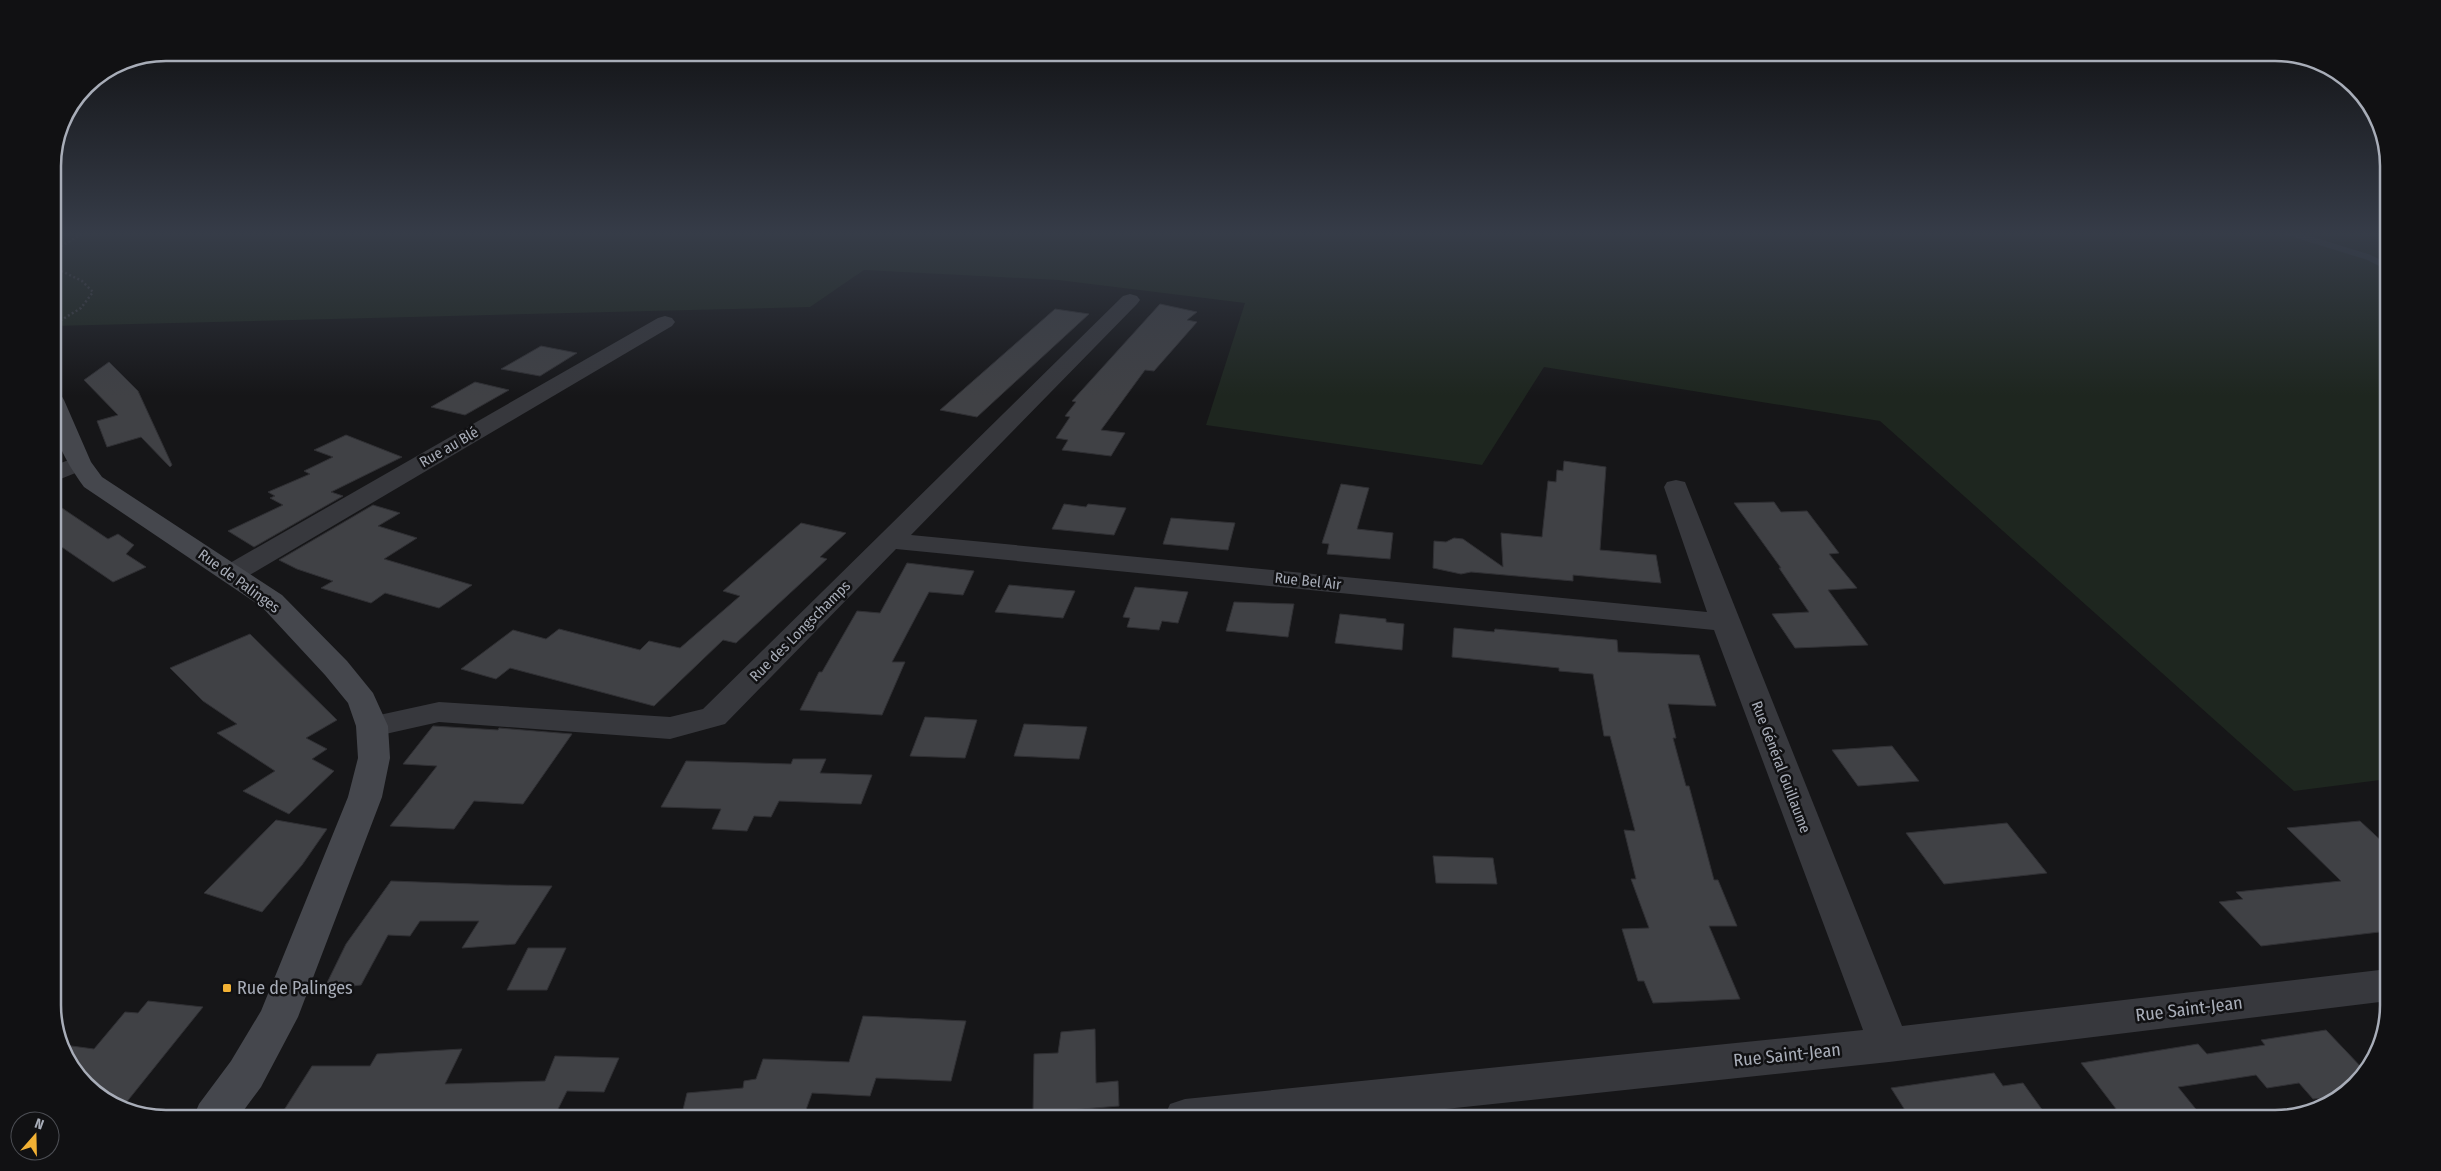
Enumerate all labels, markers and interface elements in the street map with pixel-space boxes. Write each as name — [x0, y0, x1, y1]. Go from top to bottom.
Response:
street label: Rue au Blé — [416, 423, 482, 471]
street label: Rue de Palinges — [195, 545, 283, 617]
street label: Rue Bel Air — [1274, 569, 1343, 594]
street label: Rue des Longschamps — [746, 577, 854, 685]
street label: Rue Général Guillaume — [1748, 698, 1814, 836]
place label: Rue de Palinges — [237, 977, 353, 999]
marker: Rue de Palinges — [221, 982, 233, 994]
street label: Rue Saint-Jean — [2134, 992, 2244, 1026]
street label: Rue Saint-Jean — [1732, 1038, 1842, 1072]
north arrow — [10, 1111, 60, 1161]
text: N — [32, 1115, 46, 1134]

